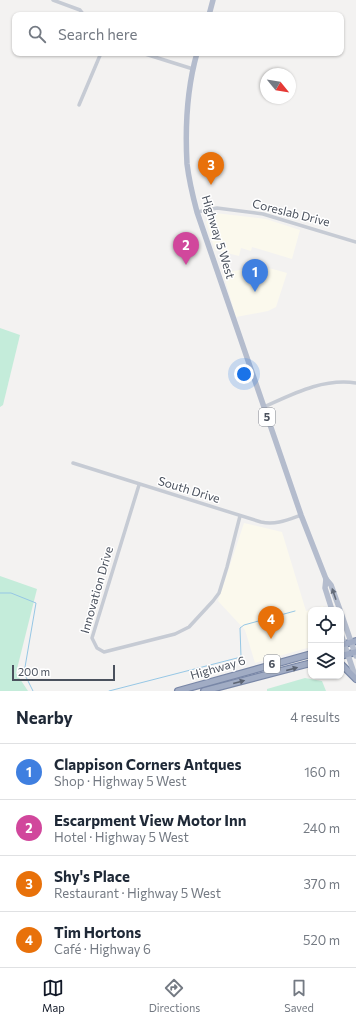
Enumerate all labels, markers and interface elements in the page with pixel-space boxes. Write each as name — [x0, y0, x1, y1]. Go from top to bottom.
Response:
search box — [12, 12, 344, 56]
icon: search — [26, 23, 48, 45]
text: Search here — [58, 25, 137, 43]
north arrow — [260, 68, 296, 104]
pin: 3 — [198, 152, 224, 185]
street label: Highway 5 West — [200, 193, 238, 280]
street label: Coreslab Drive — [251, 196, 331, 228]
pin: 2 — [173, 232, 199, 265]
pin: 1 — [242, 259, 268, 292]
your location — [234, 364, 254, 384]
road number: 5 — [259, 408, 275, 426]
street label: South Drive — [157, 473, 222, 505]
street label: Innovation Drive — [77, 545, 115, 635]
one-way arrow — [331, 587, 337, 599]
pin: 4 — [258, 606, 284, 639]
map controls — [308, 607, 344, 679]
button: locate — [308, 607, 344, 643]
button: layers — [308, 643, 344, 679]
street label: Highway 6 — [189, 652, 247, 682]
road number: 6 — [264, 655, 280, 673]
scale bar — [12, 663, 115, 682]
text: 200 m — [18, 665, 50, 678]
one-way arrow — [286, 665, 298, 671]
one-way arrow — [234, 679, 246, 685]
text: Nearby — [16, 707, 73, 728]
text: 4 results — [290, 709, 340, 725]
text: Clappison Corners Antques — [54, 755, 242, 773]
text: 1 — [26, 764, 32, 780]
text: 160 m — [304, 764, 340, 780]
text: Shop · Highway 5 West — [54, 773, 187, 789]
text: Escarpment View Motor Inn — [54, 811, 246, 829]
text: 2 — [25, 820, 33, 836]
text: 240 m — [303, 820, 340, 836]
text: Hotel · Highway 5 West — [54, 829, 189, 845]
text: Shy's Place — [54, 867, 130, 885]
text: 3 — [25, 876, 33, 892]
text: 370 m — [303, 876, 340, 892]
text: Restaurant · Highway 5 West — [54, 885, 221, 901]
text: Tim Hortons — [54, 923, 141, 941]
text: 4 — [25, 932, 33, 948]
text: 520 m — [303, 932, 340, 948]
text: Café · Highway 6 — [54, 941, 151, 957]
tab: Map — [42, 977, 65, 1014]
tab: Directions — [149, 977, 200, 1014]
tab: Saved — [284, 977, 314, 1014]

